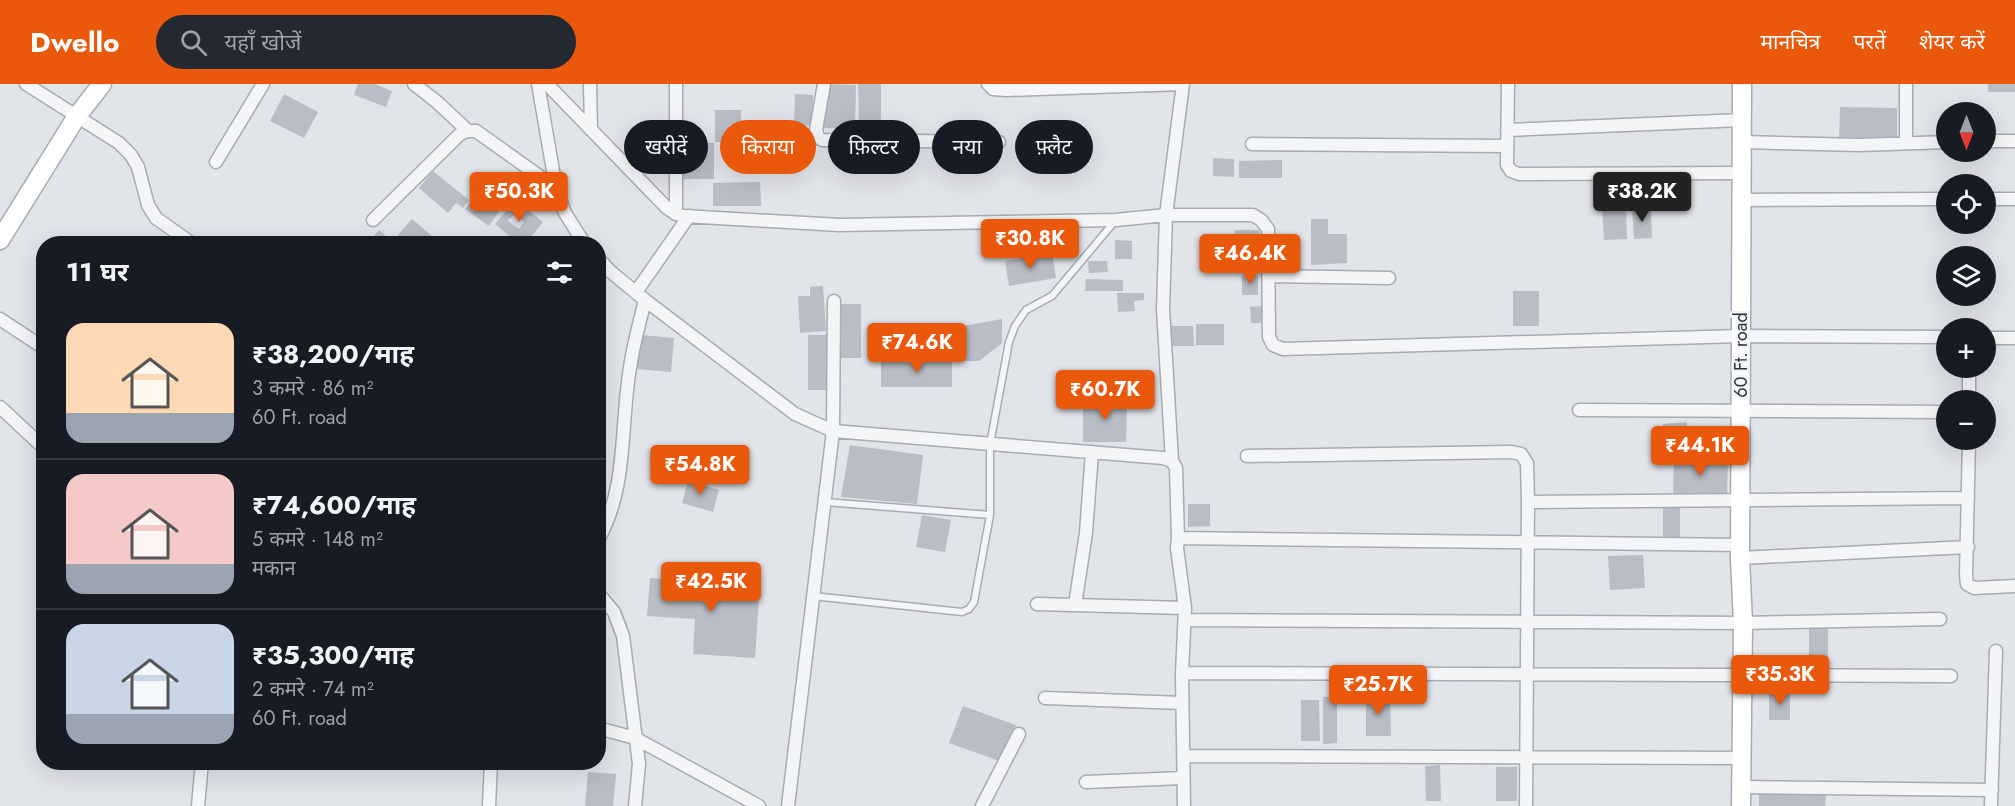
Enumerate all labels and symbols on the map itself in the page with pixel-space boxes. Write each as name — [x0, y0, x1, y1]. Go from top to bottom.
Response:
north arrow — [1936, 102, 1996, 162]
pin: ₹50.3K — [470, 172, 568, 223]
pin: ₹38.2K — [1593, 172, 1691, 223]
pin: ₹30.8K — [981, 219, 1079, 270]
pin: ₹46.4K — [1201, 234, 1299, 285]
street label: 60 Ft. road — [1728, 312, 1754, 398]
pin: ₹74.6K — [868, 323, 966, 374]
pin: ₹60.7K — [1056, 370, 1154, 421]
pin: ₹44.1K — [1651, 426, 1749, 477]
pin: ₹54.8K — [651, 445, 749, 496]
pin: ₹42.5K — [662, 562, 760, 613]
pin: ₹35.3K — [1731, 655, 1829, 706]
pin: ₹25.7K — [1329, 665, 1427, 716]

